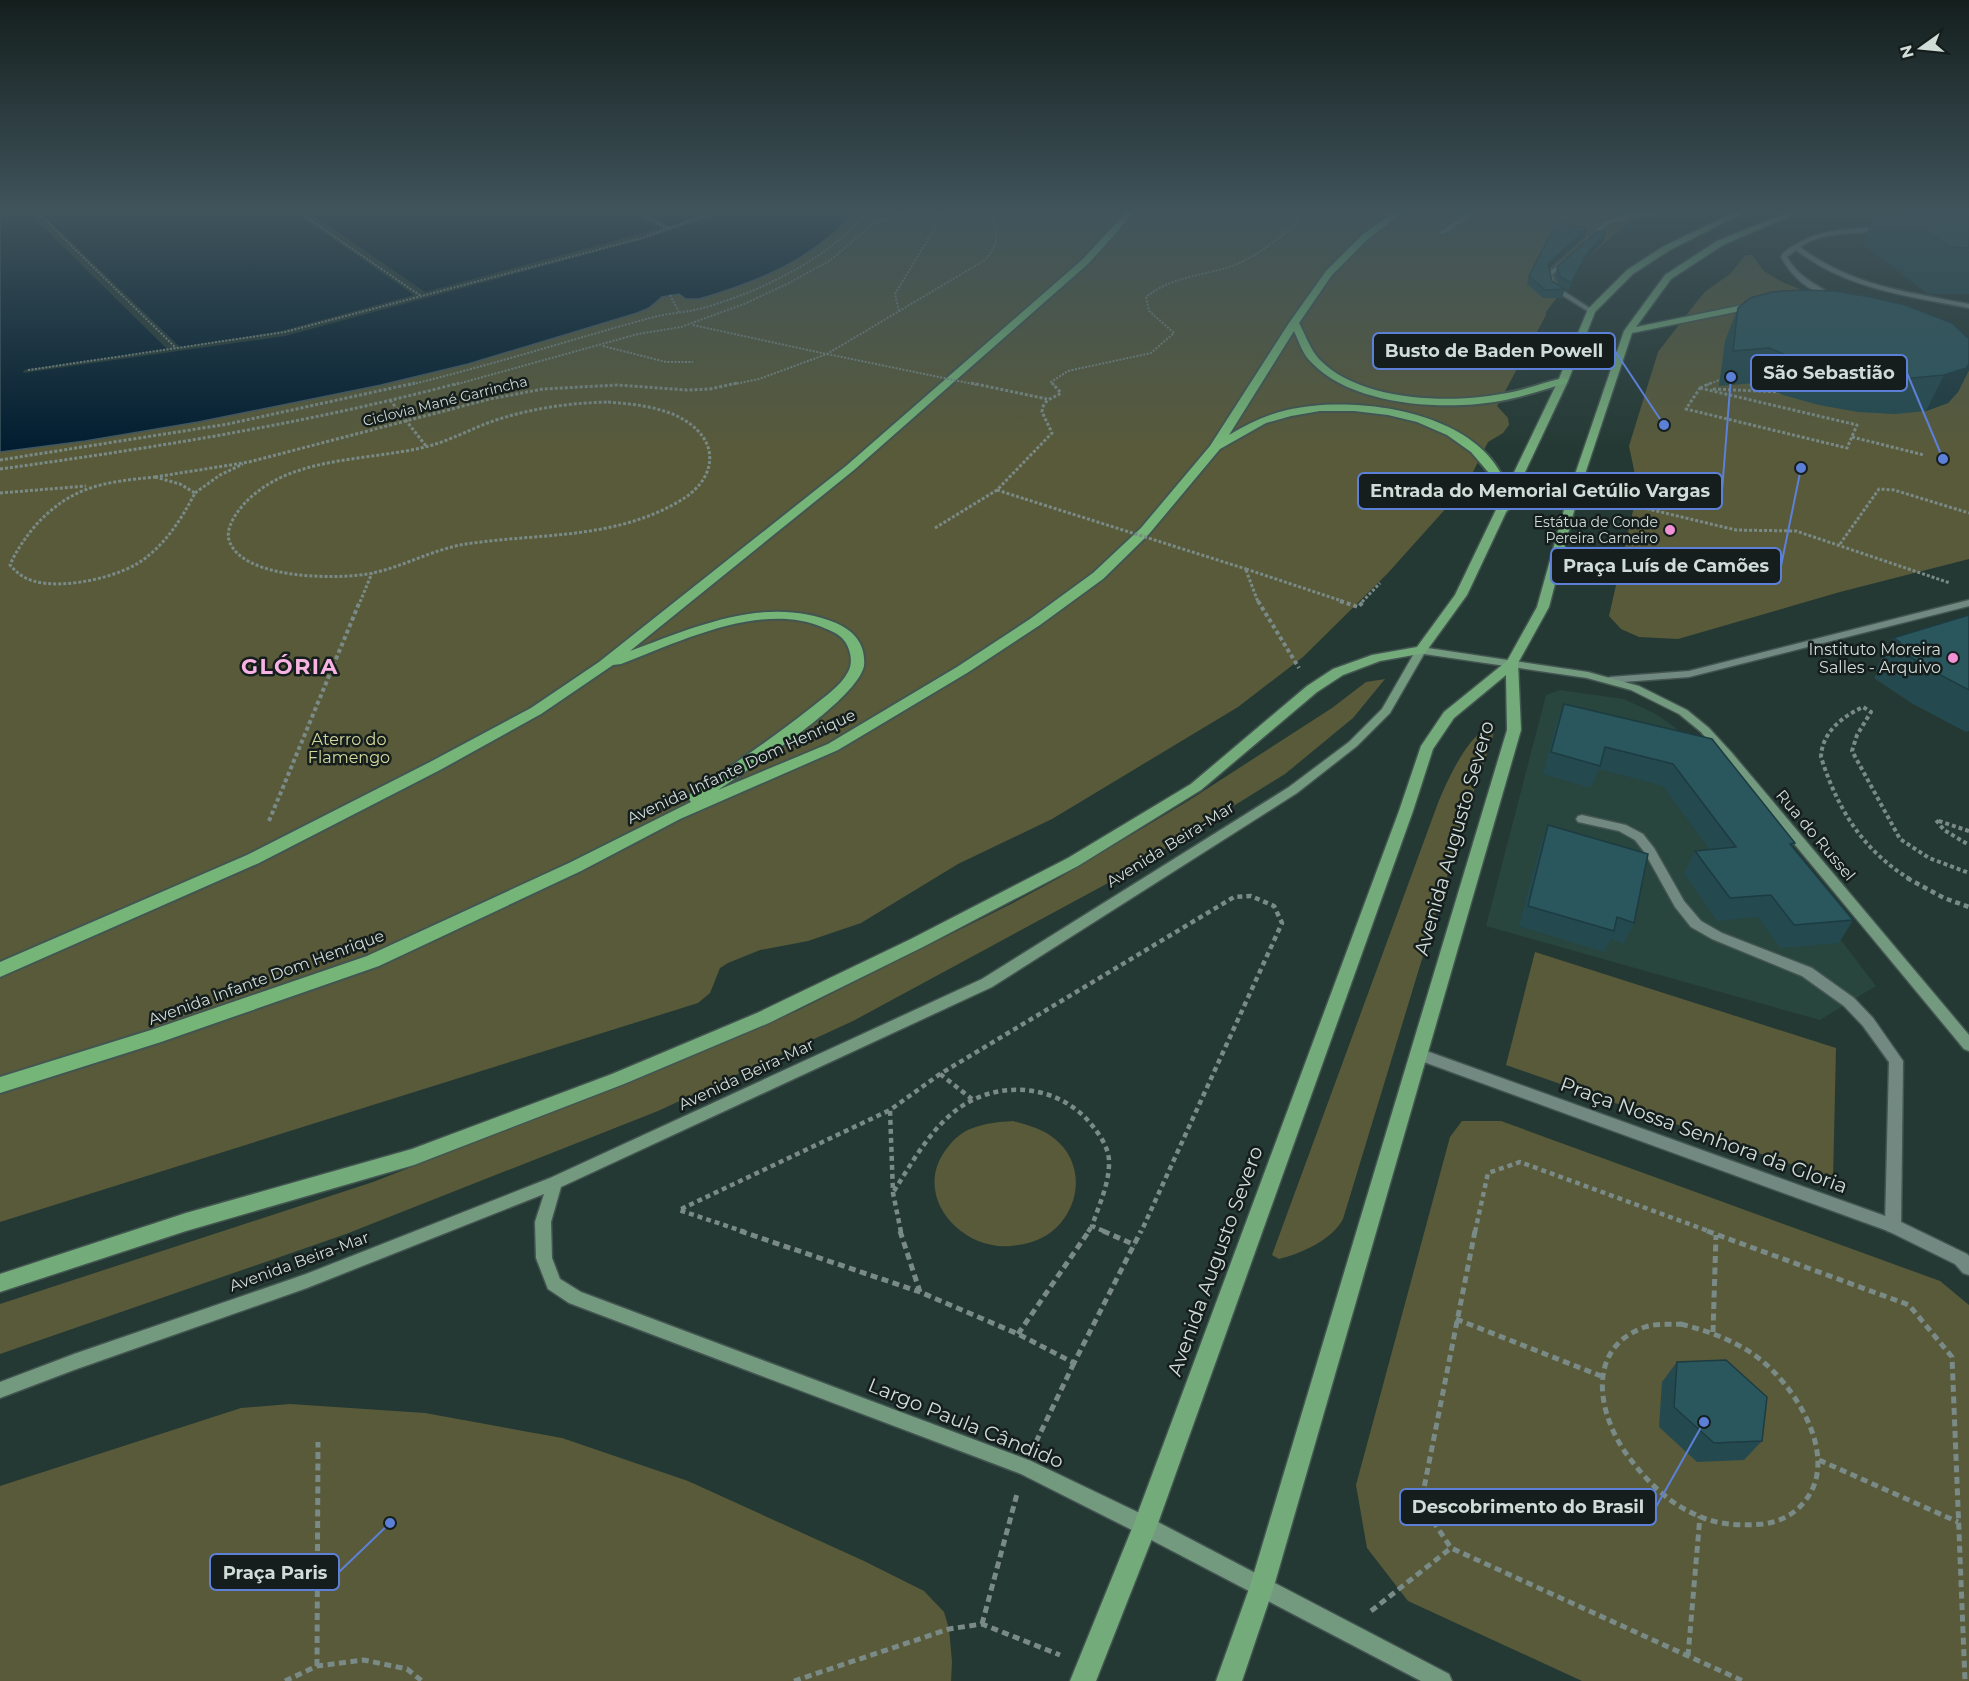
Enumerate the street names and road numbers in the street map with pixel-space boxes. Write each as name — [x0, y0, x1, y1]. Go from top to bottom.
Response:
street label: Ciclovia Mané Garrincha — [361, 372, 529, 430]
street label: Avenida Infante Dom Henrique — [624, 705, 858, 828]
street label: Avenida Augusto Severo — [1409, 718, 1499, 958]
street label: Rua do Russel — [1772, 786, 1859, 885]
street label: Avenida Beira-Mar — [1103, 797, 1238, 891]
street label: Avenida Infante Dom Henrique — [146, 926, 387, 1029]
street label: Avenida Beira-Mar — [675, 1035, 817, 1114]
street label: Praça Nossa Senhora da Gloria — [1557, 1072, 1851, 1198]
street label: Avenida Augusto Severo — [1162, 1143, 1268, 1379]
street label: Avenida Beira-Mar — [227, 1227, 372, 1296]
street label: Largo Paula Cândido — [865, 1373, 1067, 1473]

